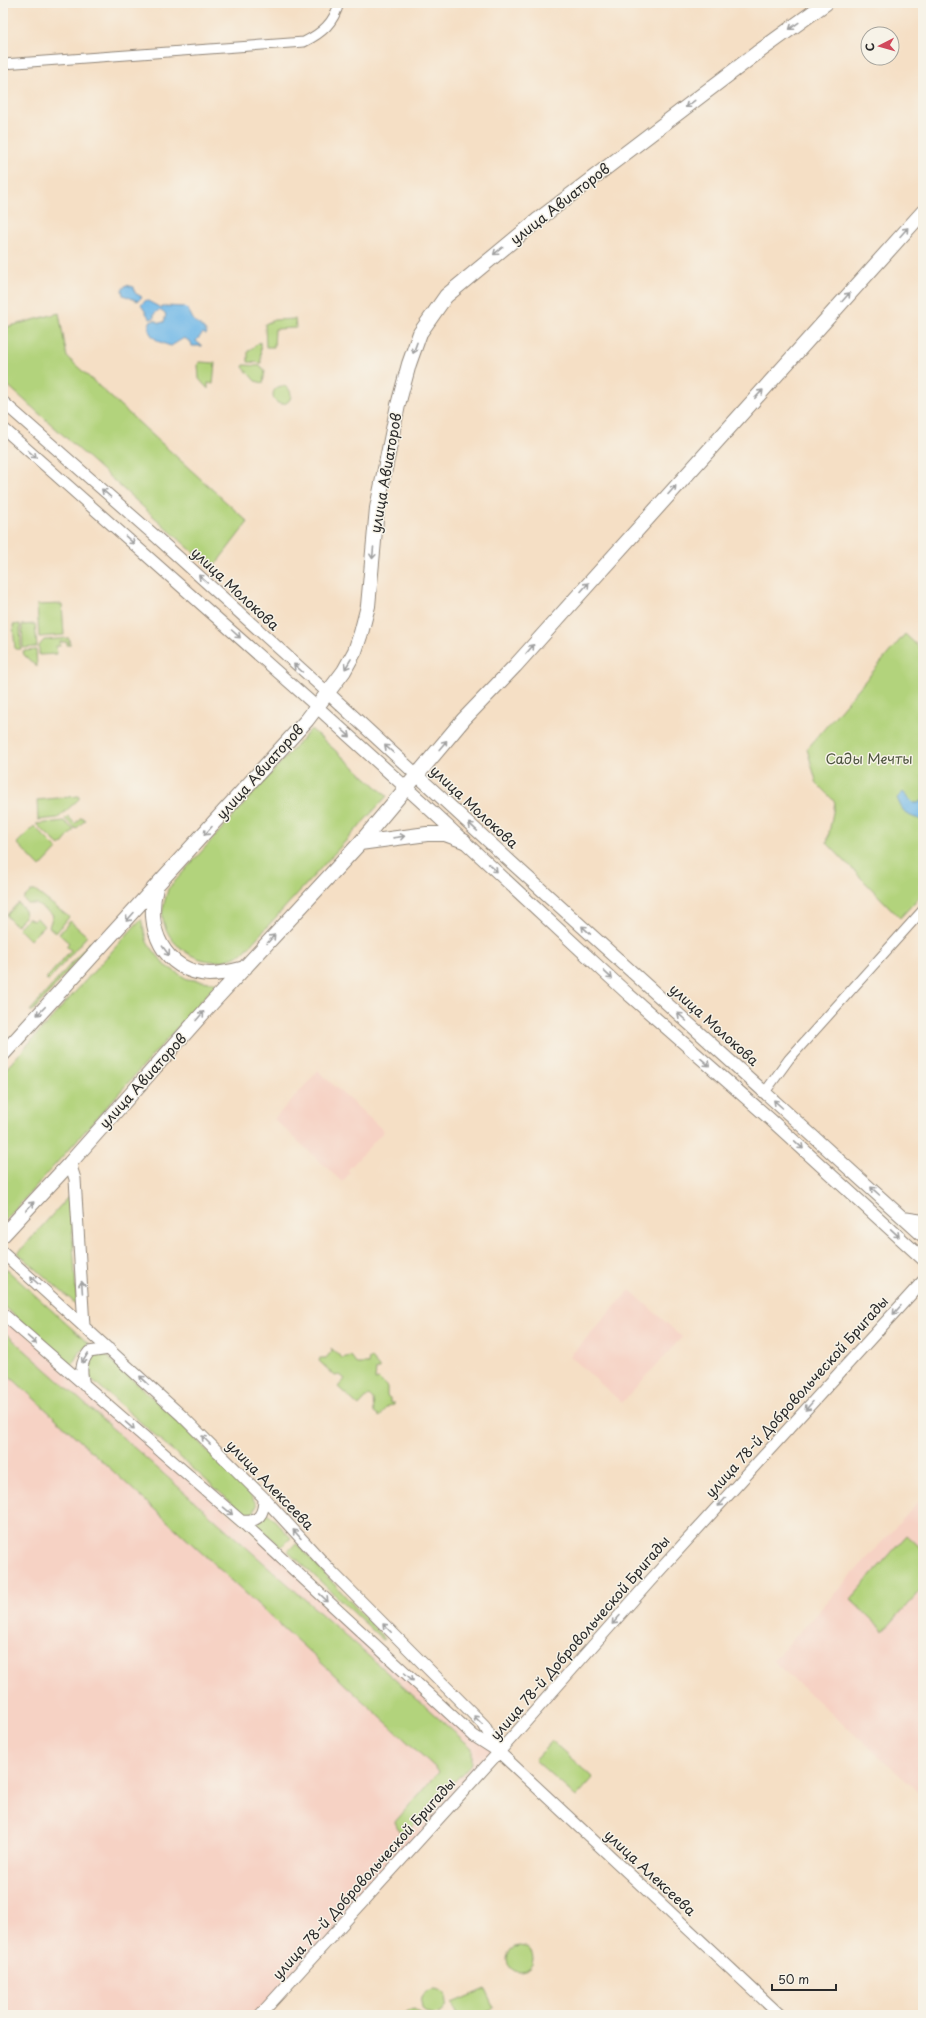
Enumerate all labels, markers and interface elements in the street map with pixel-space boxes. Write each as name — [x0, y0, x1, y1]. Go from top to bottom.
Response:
one-way arrow — [789, 22, 800, 30]
north arrow — [860, 26, 900, 66]
text: С — [861, 42, 878, 52]
one-way arrow — [685, 99, 696, 108]
street label: улица Авиаторов — [505, 158, 614, 249]
one-way arrow — [900, 227, 909, 237]
one-way arrow — [493, 247, 504, 255]
one-way arrow — [841, 292, 850, 302]
one-way arrow — [411, 341, 418, 354]
one-way arrow — [754, 389, 764, 399]
street label: улица Авиаторов — [365, 411, 406, 535]
one-way arrow — [27, 449, 37, 459]
one-way arrow — [668, 485, 677, 496]
one-way arrow — [100, 489, 111, 498]
one-way arrow — [124, 535, 134, 544]
street label: улица Молокова — [187, 542, 284, 635]
one-way arrow — [369, 547, 377, 560]
one-way arrow — [198, 575, 208, 584]
one-way arrow — [581, 582, 590, 592]
one-way arrow — [231, 629, 241, 639]
one-way arrow — [526, 643, 535, 654]
one-way arrow — [343, 658, 351, 670]
one-way arrow — [293, 663, 304, 672]
street label: улица Авиаторов — [211, 719, 308, 824]
one-way arrow — [341, 728, 351, 738]
one-way arrow — [439, 740, 448, 750]
one-way arrow — [384, 744, 394, 754]
park label: Сады Мечты — [825, 748, 913, 769]
street label: улица Молокова — [426, 760, 523, 853]
one-way arrow — [468, 822, 478, 832]
one-way arrow — [203, 826, 213, 836]
one-way arrow — [392, 833, 405, 841]
one-way arrow — [488, 863, 498, 872]
one-way arrow — [126, 911, 135, 921]
one-way arrow — [580, 925, 591, 934]
one-way arrow — [267, 934, 276, 944]
one-way arrow — [161, 945, 170, 956]
one-way arrow — [603, 971, 613, 980]
street label: улица Молокова — [665, 979, 764, 1071]
one-way arrow — [37, 1006, 46, 1016]
one-way arrow — [196, 1011, 205, 1021]
one-way arrow — [677, 1012, 687, 1022]
street label: улица Авиаторов — [94, 1028, 191, 1133]
one-way arrow — [700, 1057, 711, 1066]
one-way arrow — [774, 1100, 784, 1109]
one-way arrow — [794, 1140, 804, 1150]
one-way arrow — [870, 1187, 880, 1196]
one-way arrow — [25, 1201, 34, 1212]
one-way arrow — [890, 1228, 900, 1238]
one-way arrow — [29, 1277, 40, 1286]
one-way arrow — [78, 1281, 85, 1294]
street label: улица 78-й Добровольческой Бригады — [700, 1291, 893, 1502]
one-way arrow — [892, 1305, 901, 1315]
one-way arrow — [27, 1335, 38, 1344]
one-way arrow — [81, 1353, 89, 1364]
one-way arrow — [139, 1376, 149, 1385]
one-way arrow — [804, 1401, 814, 1411]
one-way arrow — [125, 1421, 135, 1430]
one-way arrow — [201, 1435, 211, 1445]
street label: улица Алексеева — [222, 1435, 319, 1535]
one-way arrow — [717, 1497, 726, 1507]
one-way arrow — [223, 1506, 234, 1515]
one-way arrow — [292, 1529, 301, 1539]
street label: улица 78-й Добровольческой Бригады — [485, 1531, 674, 1744]
one-way arrow — [319, 1593, 329, 1603]
one-way arrow — [611, 1614, 620, 1625]
one-way arrow — [382, 1623, 392, 1633]
one-way arrow — [404, 1672, 414, 1682]
one-way arrow — [473, 1715, 483, 1725]
street label: улица 78-й Добровольческой Бригады — [267, 1773, 460, 1984]
street label: улица Алексеева — [600, 1825, 701, 1921]
scale bar — [772, 1966, 836, 1992]
text: 50 m — [778, 1970, 809, 1988]

